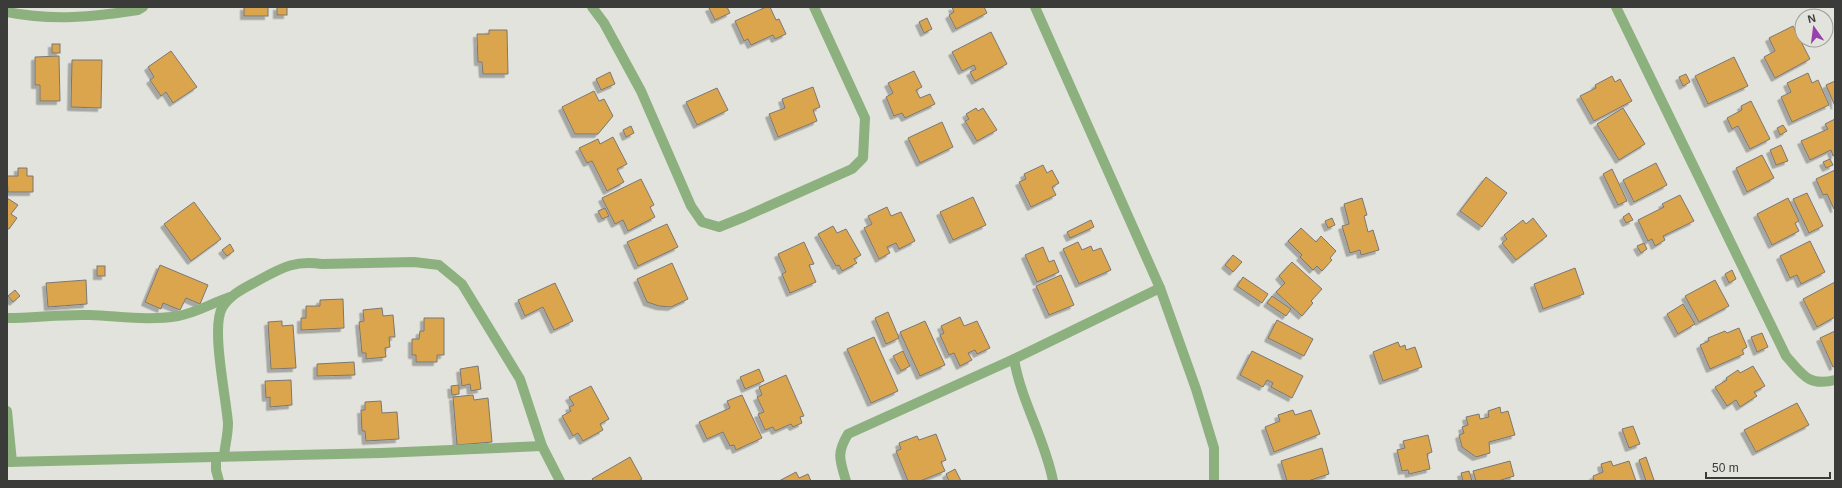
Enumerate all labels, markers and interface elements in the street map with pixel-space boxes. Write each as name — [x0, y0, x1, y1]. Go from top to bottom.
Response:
north arrow — [1794, 8, 1834, 48]
text: N — [1806, 12, 1817, 25]
scale bar — [1706, 454, 1830, 480]
text: 50 m — [1712, 461, 1739, 475]

